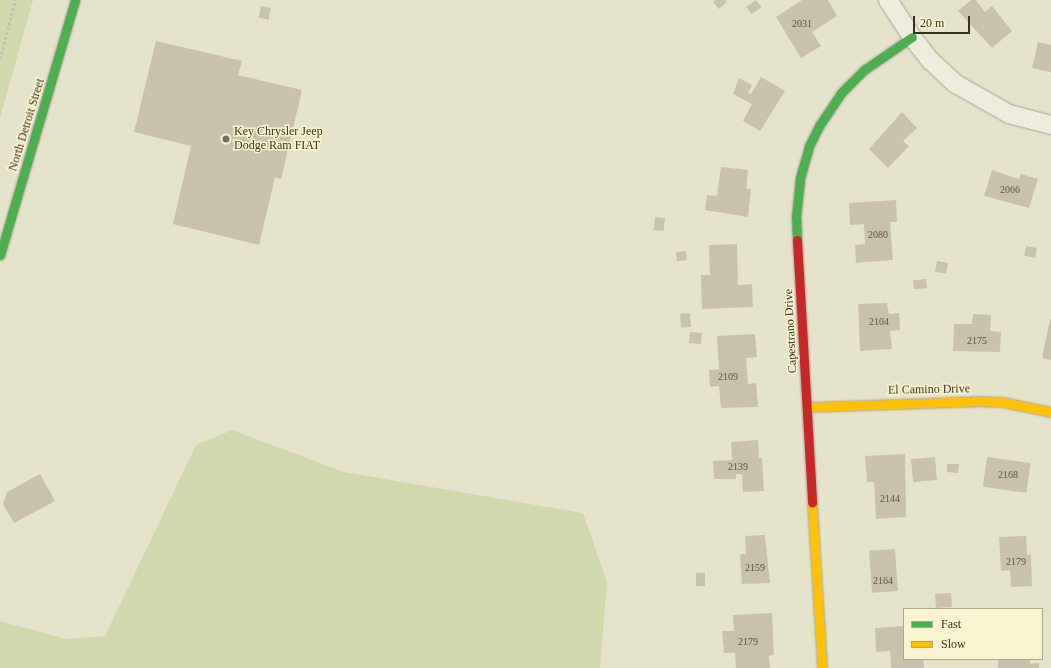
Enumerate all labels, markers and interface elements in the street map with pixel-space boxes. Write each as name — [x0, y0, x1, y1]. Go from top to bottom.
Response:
scale bar — [915, 8, 972, 34]
text: 20 m — [920, 16, 944, 30]
house number: 2031 — [792, 18, 812, 30]
street label: North Detroit Street — [6, 77, 48, 173]
place label: Key Chrysler Jeep Dodge Ram FIAT — [234, 125, 323, 153]
marker: Key Chrysler Jeep Dodge Ram FIAT — [221, 134, 231, 144]
house number: 2066 — [1000, 184, 1020, 196]
house number: 2080 — [868, 229, 888, 241]
street label: Capestrano Drive — [782, 289, 800, 373]
house number: 2104 — [869, 316, 889, 328]
house number: 2175 — [967, 335, 987, 347]
house number: 2109 — [718, 371, 738, 383]
street label: El Camino Drive — [888, 382, 970, 398]
house number: 2139 — [728, 461, 748, 473]
house number: 2168 — [998, 469, 1018, 481]
house number: 2144 — [880, 493, 900, 505]
house number: 2179 — [1006, 556, 1026, 568]
house number: 2159 — [745, 562, 765, 574]
house number: 2164 — [873, 575, 893, 587]
legend — [903, 608, 1043, 660]
text: Fast — [941, 617, 961, 631]
house number: 2179 — [738, 636, 758, 648]
text: Slow — [941, 637, 966, 651]

